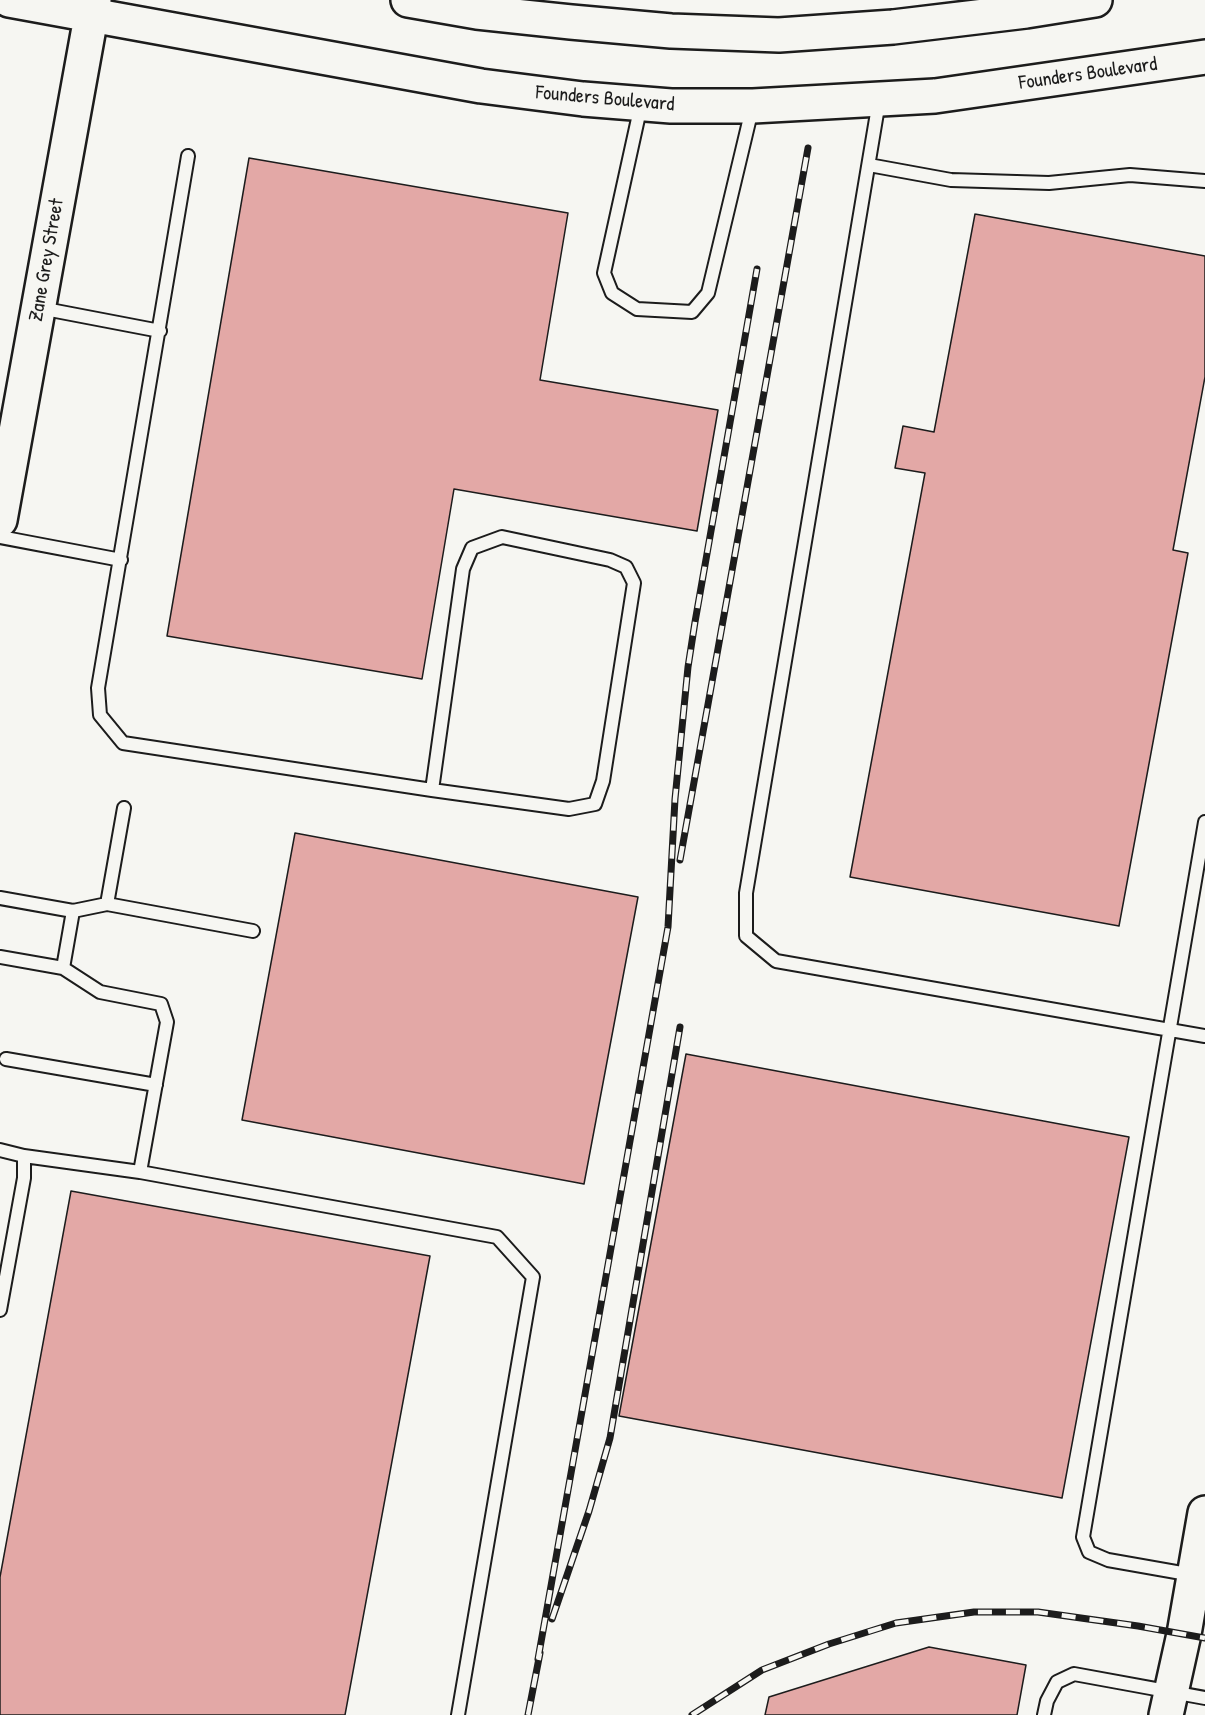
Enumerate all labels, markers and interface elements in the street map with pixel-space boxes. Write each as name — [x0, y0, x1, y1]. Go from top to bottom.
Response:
street label: Founders Boulevard — [1017, 52, 1159, 96]
street label: Founders Boulevard — [535, 81, 675, 117]
street label: Zane Grey Street — [24, 197, 70, 323]

